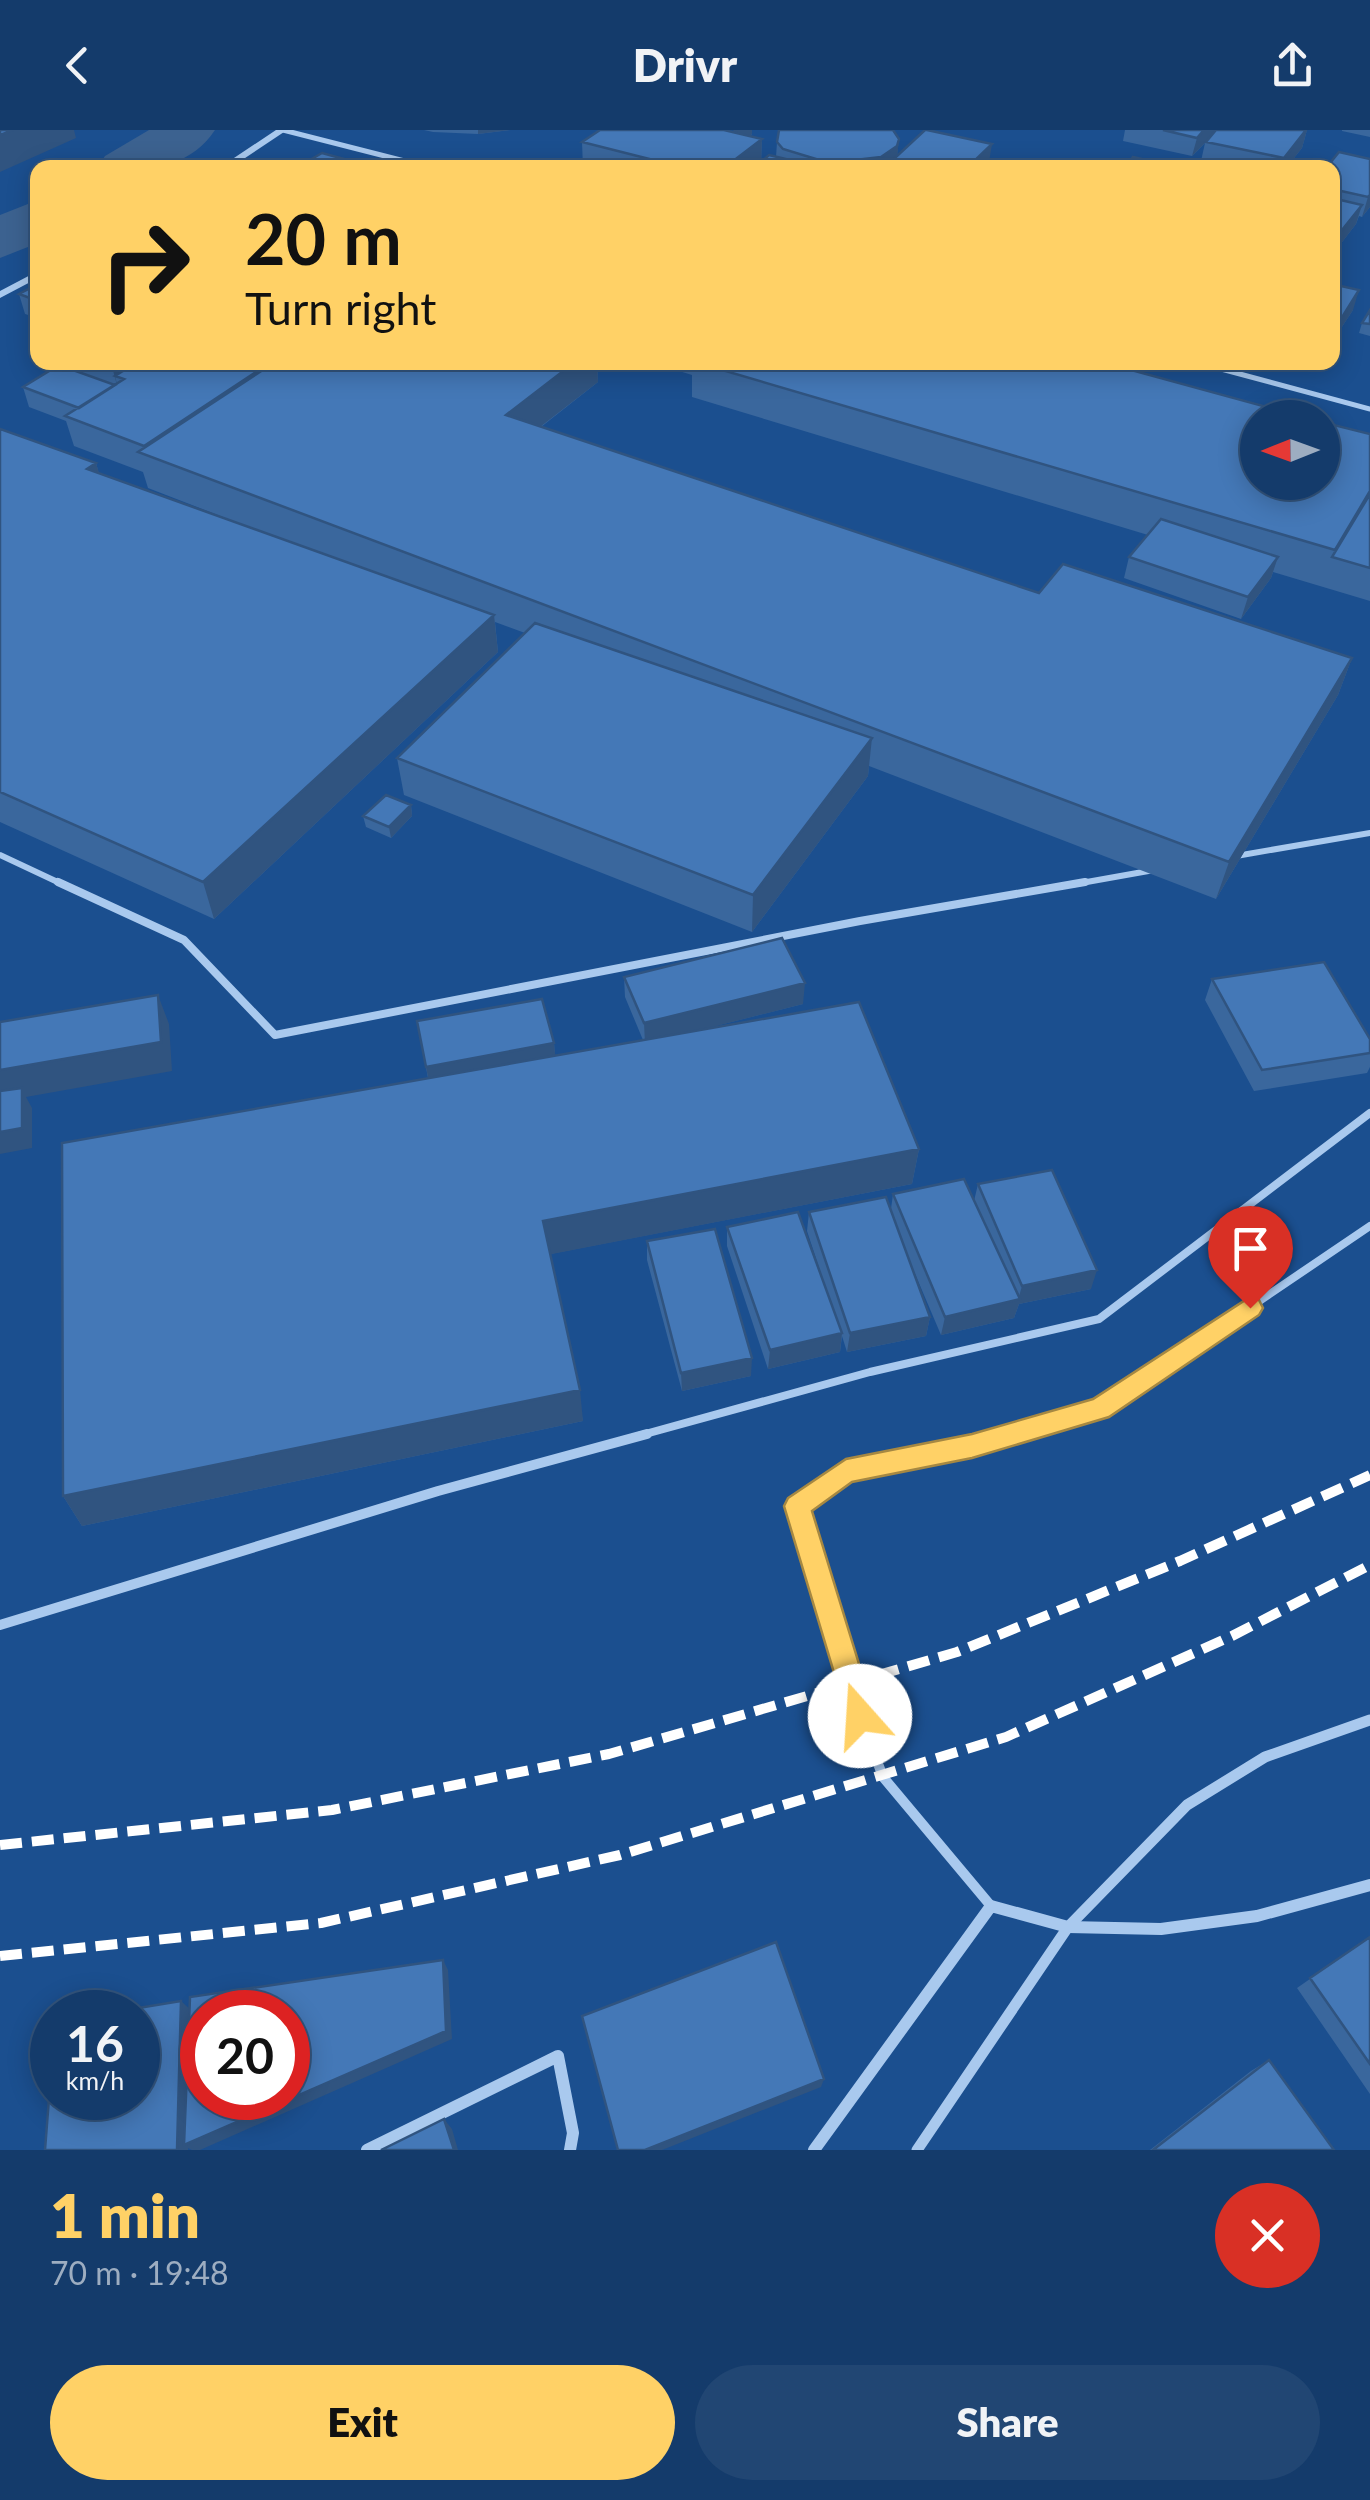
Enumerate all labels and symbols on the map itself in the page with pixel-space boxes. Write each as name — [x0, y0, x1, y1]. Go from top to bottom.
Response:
north arrow — [1240, 400, 1340, 500]
pin — [1208, 1206, 1293, 1309]
position arrow — [808, 1664, 912, 1768]
speed limit sign: 20 — [180, 1990, 310, 2120]

